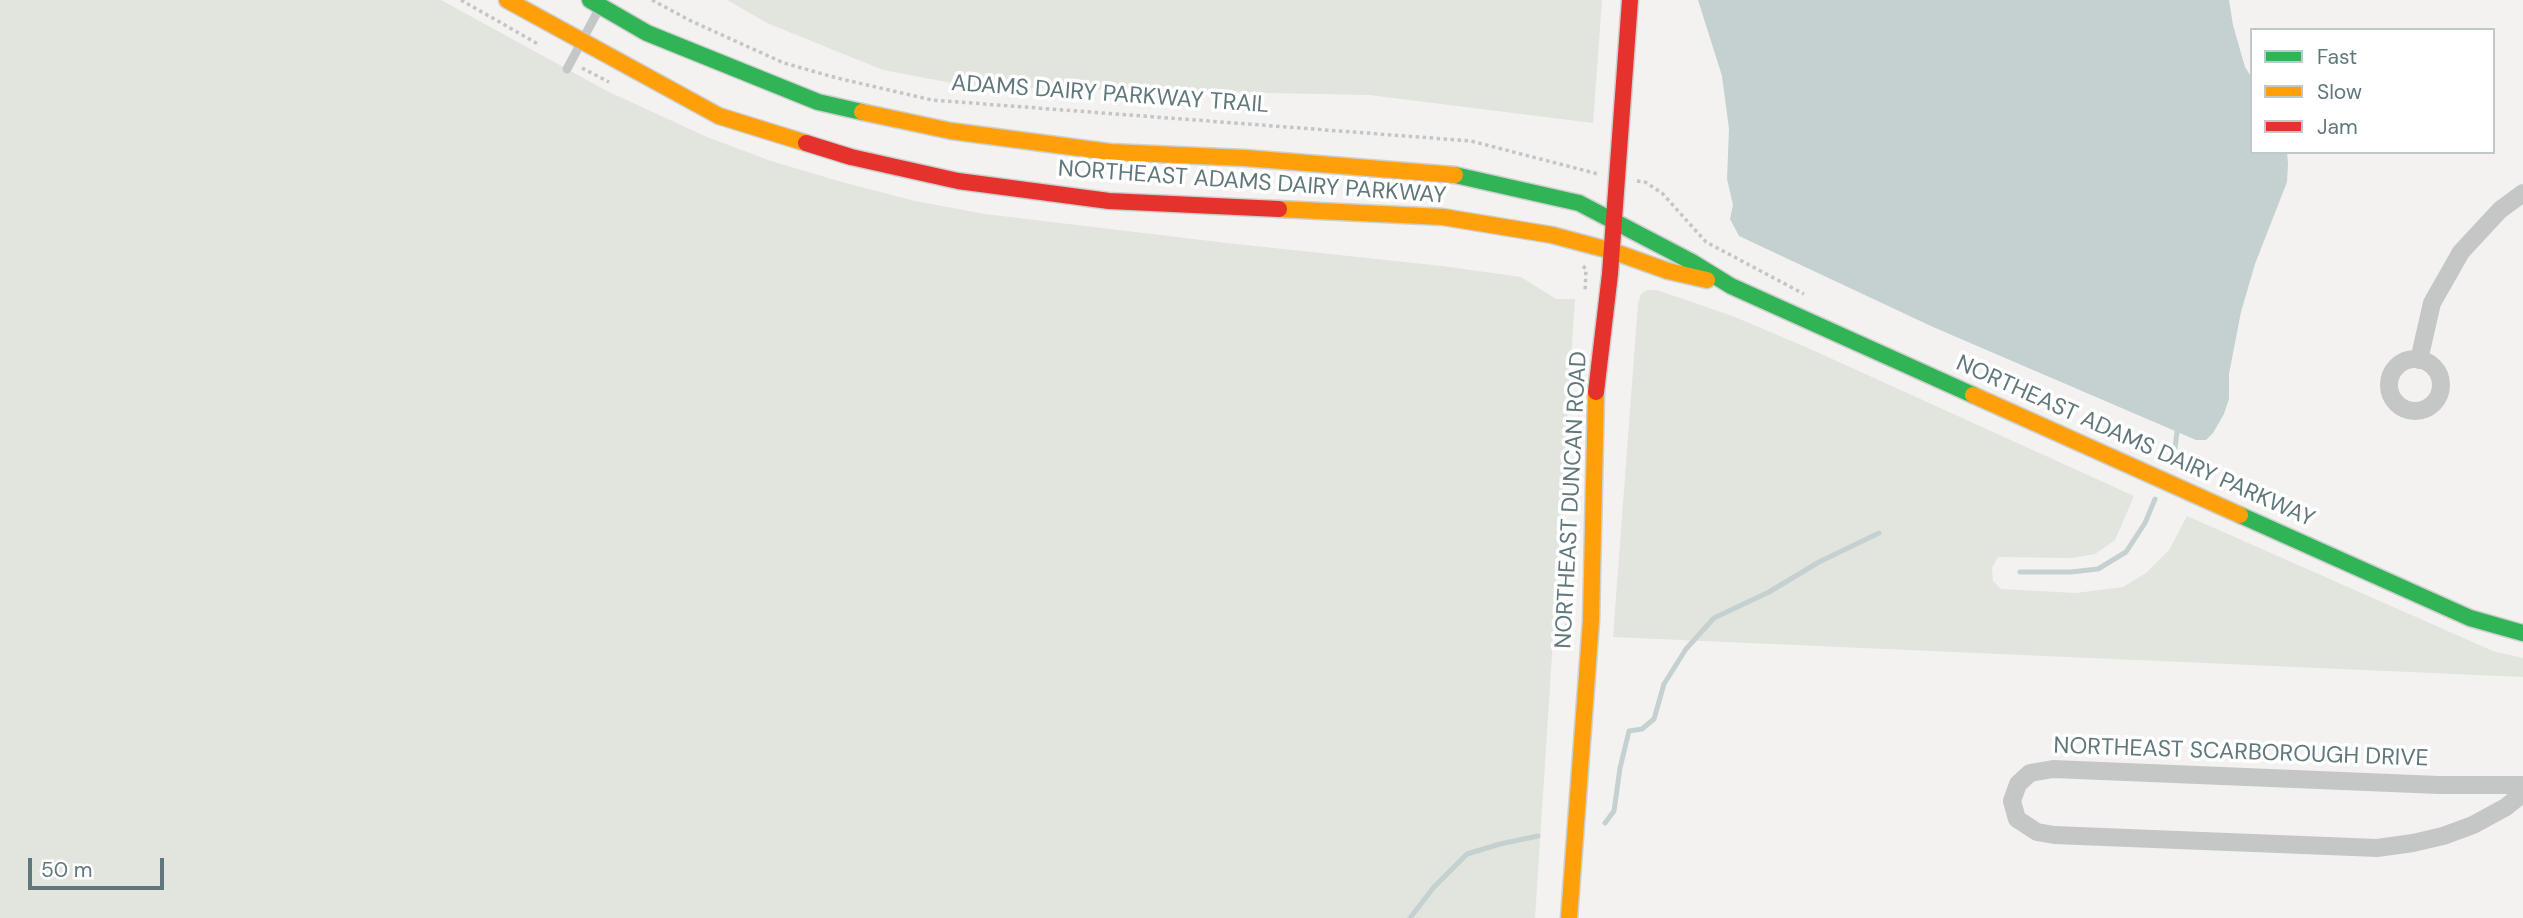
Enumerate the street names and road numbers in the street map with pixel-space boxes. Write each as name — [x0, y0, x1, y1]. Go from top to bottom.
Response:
street label: ADAMS DAIRY PARKWAY TRAIL — [950, 70, 1270, 120]
street label: NORTHEAST ADAMS DAIRY PARKWAY — [1057, 156, 1447, 210]
street label: NORTHEAST ADAMS DAIRY PARKWAY — [1952, 350, 2318, 534]
street label: NORTHEAST DUNCAN ROAD — [1550, 351, 1594, 649]
street label: NORTHEAST SCARBOROUGH DRIVE — [2053, 733, 2429, 773]

